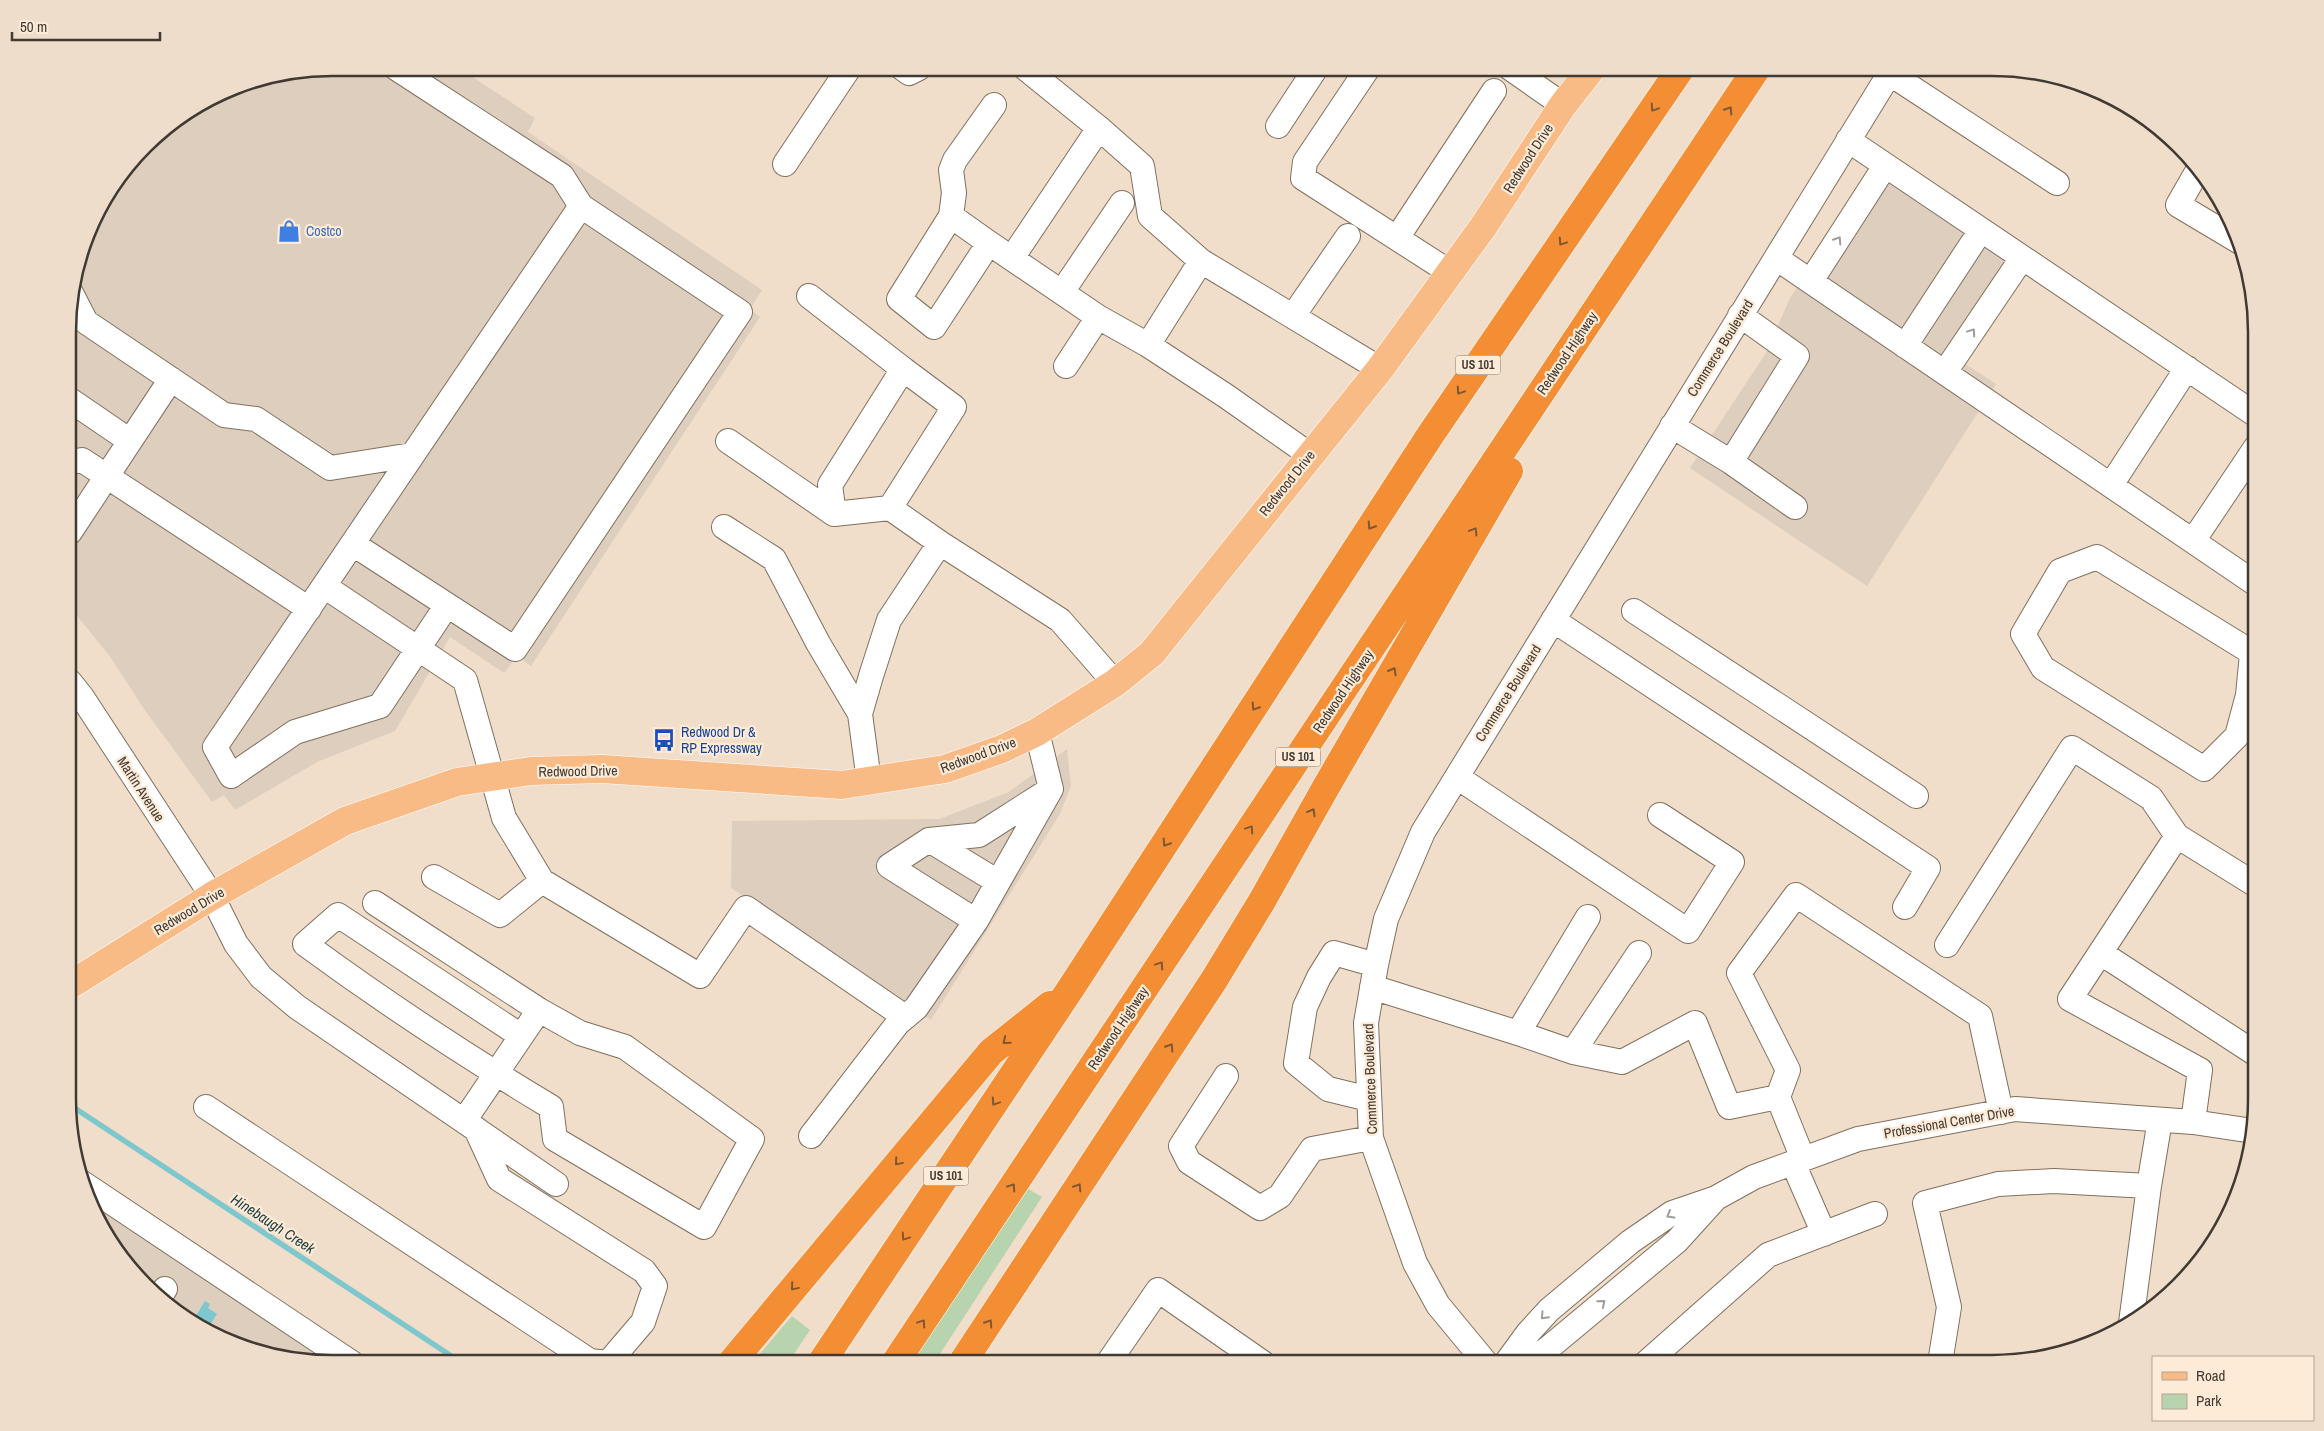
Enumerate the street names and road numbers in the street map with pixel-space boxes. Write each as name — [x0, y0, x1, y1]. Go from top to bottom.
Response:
street label: Redwood Drive — [1499, 120, 1557, 196]
street label: Commerce Boulevard — [1683, 296, 1757, 400]
street label: Redwood Highway — [1533, 308, 1602, 398]
road number: US 101 — [1456, 356, 1500, 374]
street label: Redwood Drive — [1255, 447, 1319, 519]
street label: Commerce Boulevard — [1471, 641, 1545, 745]
street label: Redwood Highway — [1309, 646, 1378, 736]
street label: Redwood Drive — [938, 733, 1018, 777]
road number: US 101 — [1276, 748, 1320, 766]
street label: Martin Avenue — [113, 753, 169, 825]
street label: Redwood Drive — [538, 761, 618, 781]
street label: Redwood Drive — [150, 883, 228, 939]
street label: Redwood Highway — [1084, 983, 1153, 1073]
street label: Commerce Boulevard — [1359, 1023, 1381, 1135]
street label: Professional Center Drive — [1882, 1102, 2016, 1142]
road number: US 101 — [924, 1166, 968, 1186]

